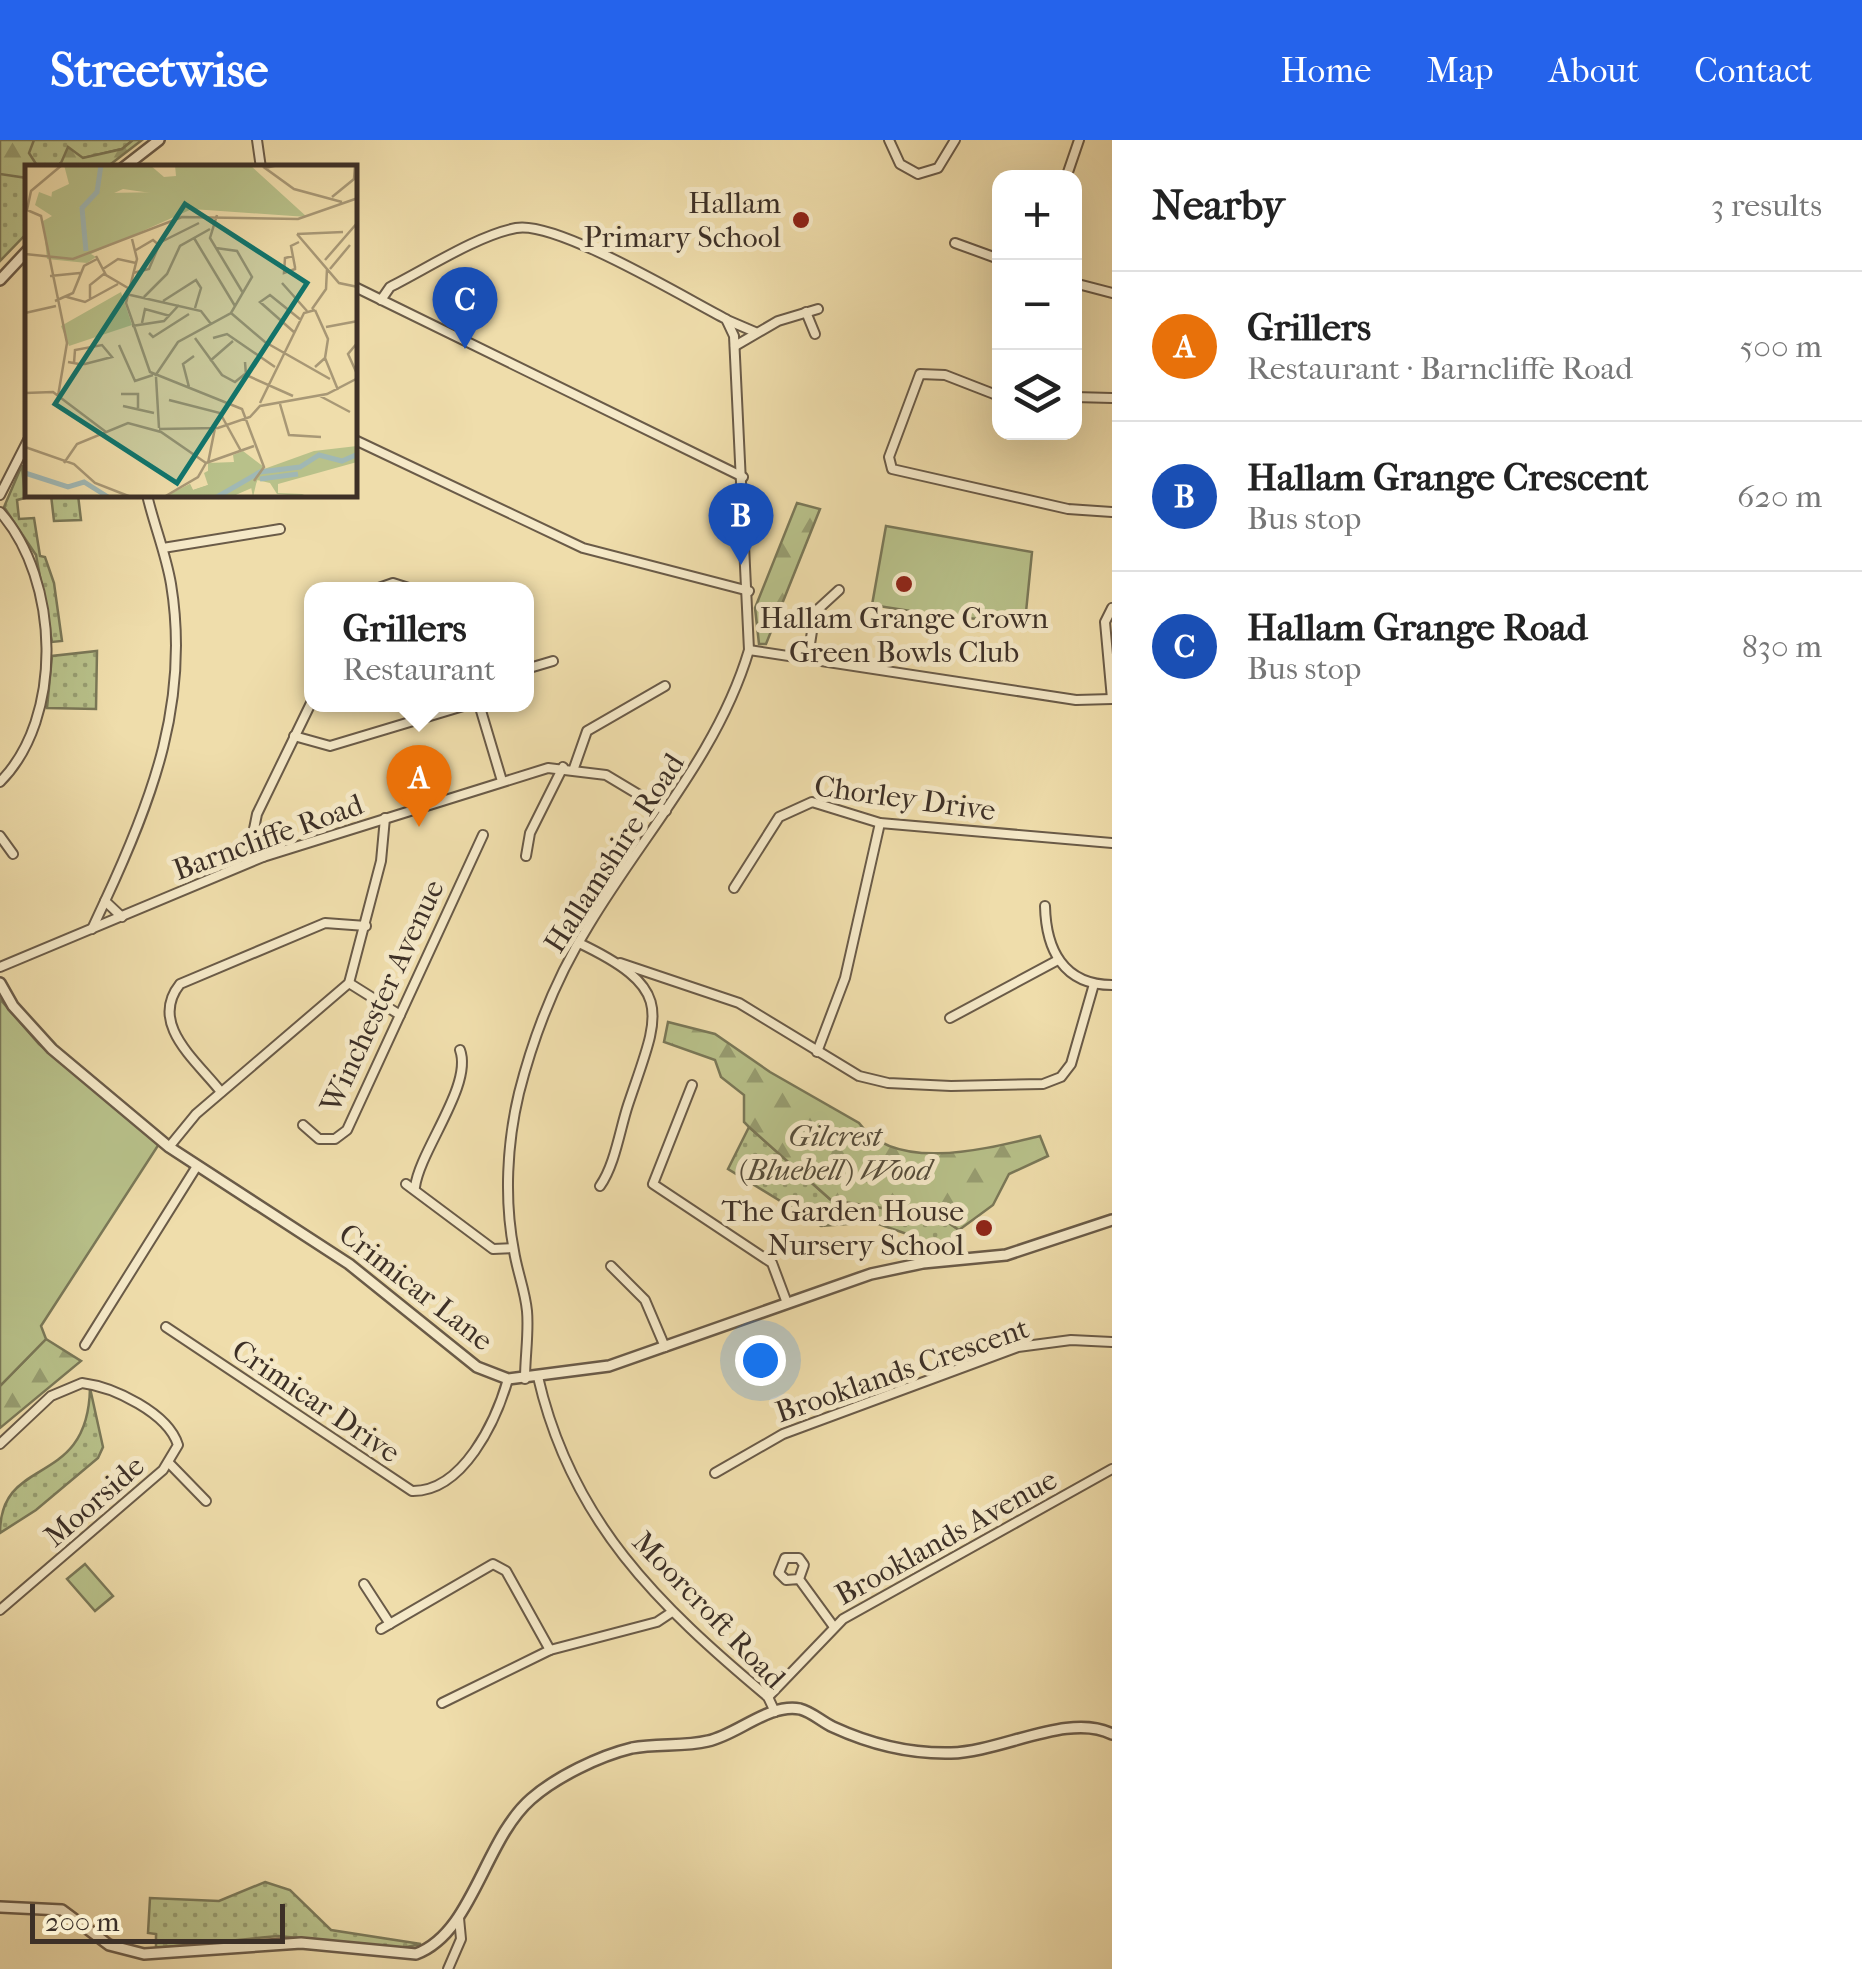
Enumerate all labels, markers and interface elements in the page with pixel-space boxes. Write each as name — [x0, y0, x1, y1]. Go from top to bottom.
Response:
text: Streetwise — [50, 42, 268, 98]
text: Home — [1280, 50, 1371, 91]
text: Map — [1426, 50, 1494, 91]
text: About — [1549, 50, 1639, 91]
text: Contact — [1694, 50, 1812, 91]
inset map — [25, 165, 358, 498]
map controls — [992, 170, 1082, 440]
button: + — [992, 170, 1082, 260]
text: Nearby — [1152, 181, 1284, 230]
place label: Hallam Primary School — [584, 186, 781, 255]
text: 3 results — [1711, 187, 1822, 224]
marker: Hallam Primary School — [790, 209, 812, 231]
button: − — [992, 260, 1082, 350]
pin: C — [432, 266, 498, 349]
text: Grillers — [1247, 305, 1371, 350]
text: A — [1174, 328, 1195, 365]
text: 500 m — [1740, 328, 1822, 365]
button: layers — [992, 350, 1082, 440]
text: Restaurant · Barncliffe Road — [1247, 350, 1633, 387]
text: Hallam Grange Crescent — [1247, 455, 1648, 500]
text: B — [1174, 478, 1195, 515]
text: 620 m — [1737, 478, 1822, 515]
pin: B — [708, 482, 774, 565]
text: Bus stop — [1247, 500, 1361, 537]
marker: Hallam Grange Crown Green Bowls Club — [893, 573, 915, 595]
popup — [304, 582, 534, 712]
place label: Hallam Grange Crown Green Bowls Club — [759, 601, 1049, 670]
text: Hallam Grange Road — [1247, 605, 1588, 650]
text: Grillers — [343, 606, 467, 651]
text: C — [1174, 628, 1195, 665]
text: 830 m — [1742, 628, 1822, 665]
text: Bus stop — [1247, 650, 1361, 687]
text: Restaurant — [343, 651, 495, 688]
pin: A — [386, 744, 452, 827]
street label: Hallamshire Road — [537, 747, 692, 959]
street label: Chorley Drive — [812, 768, 998, 829]
street label: Barncliffe Road — [168, 787, 368, 888]
street label: Winchester Avenue — [313, 874, 452, 1119]
park label: Gilcrest (Bluebell) Wood — [738, 1119, 935, 1188]
place label: The Garden House Nursery School — [721, 1194, 964, 1263]
street label: Crimicar Lane — [332, 1216, 500, 1358]
marker: The Garden House Nursery School — [973, 1217, 995, 1239]
street label: Brooklands Crescent — [771, 1311, 1034, 1430]
street label: Crimicar Drive — [225, 1332, 406, 1470]
your location — [735, 1335, 786, 1386]
street label: Moorside — [37, 1448, 152, 1554]
street label: Brooklands Avenue — [829, 1462, 1063, 1613]
street label: Moorcroft Road — [625, 1525, 793, 1697]
scale bar — [30, 1899, 285, 1944]
text: 200 m — [45, 1905, 120, 1938]

